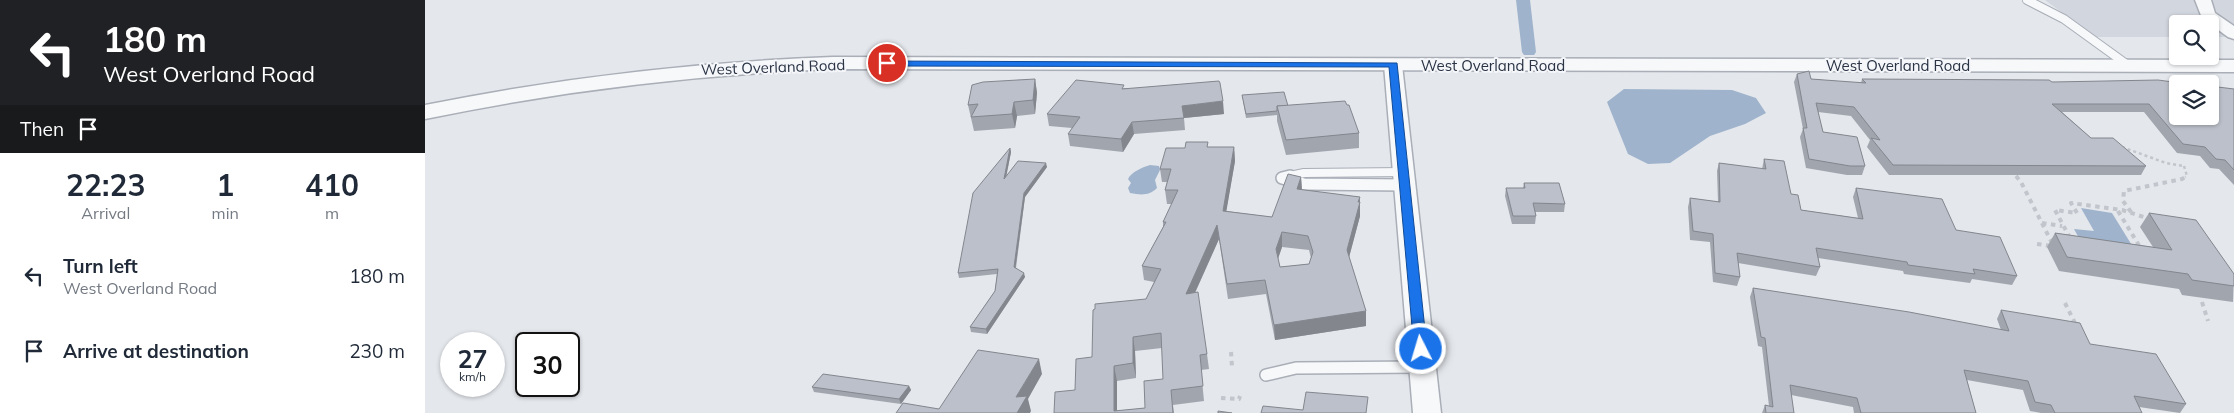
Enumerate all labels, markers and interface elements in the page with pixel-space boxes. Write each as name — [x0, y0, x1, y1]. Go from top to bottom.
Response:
map controls — [2169, 15, 2219, 125]
button: search — [2169, 15, 2219, 65]
text: 180 m — [103, 17, 207, 61]
icon: left — [20, 20, 85, 85]
pin — [866, 42, 908, 84]
icon: arrive — [873, 49, 901, 77]
street label: West Overland Road — [700, 55, 846, 79]
street label: West Overland Road — [1421, 56, 1565, 75]
street label: West Overland Road — [1826, 56, 1970, 75]
text: West Overland Road — [103, 60, 315, 88]
button: layers — [2169, 75, 2219, 125]
icon: arrive — [74, 115, 102, 143]
text: Then — [20, 117, 64, 141]
text: 22:23 — [66, 166, 146, 204]
text: 1 — [216, 166, 234, 204]
text: 410 — [305, 166, 359, 204]
text: Arrival — [81, 203, 130, 223]
text: min — [212, 203, 239, 223]
text: m — [325, 203, 339, 223]
text: Turn left — [63, 254, 138, 278]
icon: left — [20, 262, 48, 290]
text: 180 m — [349, 264, 405, 288]
text: West Overland Road — [63, 278, 217, 298]
position arrow — [1394, 322, 1446, 374]
speed limit sign: 30 — [515, 332, 580, 397]
icon: arrive — [20, 337, 48, 365]
text: Arrive at destination — [63, 339, 249, 363]
text: 230 m — [349, 339, 405, 363]
text: 27 — [457, 343, 488, 374]
text: km/h — [459, 369, 486, 384]

